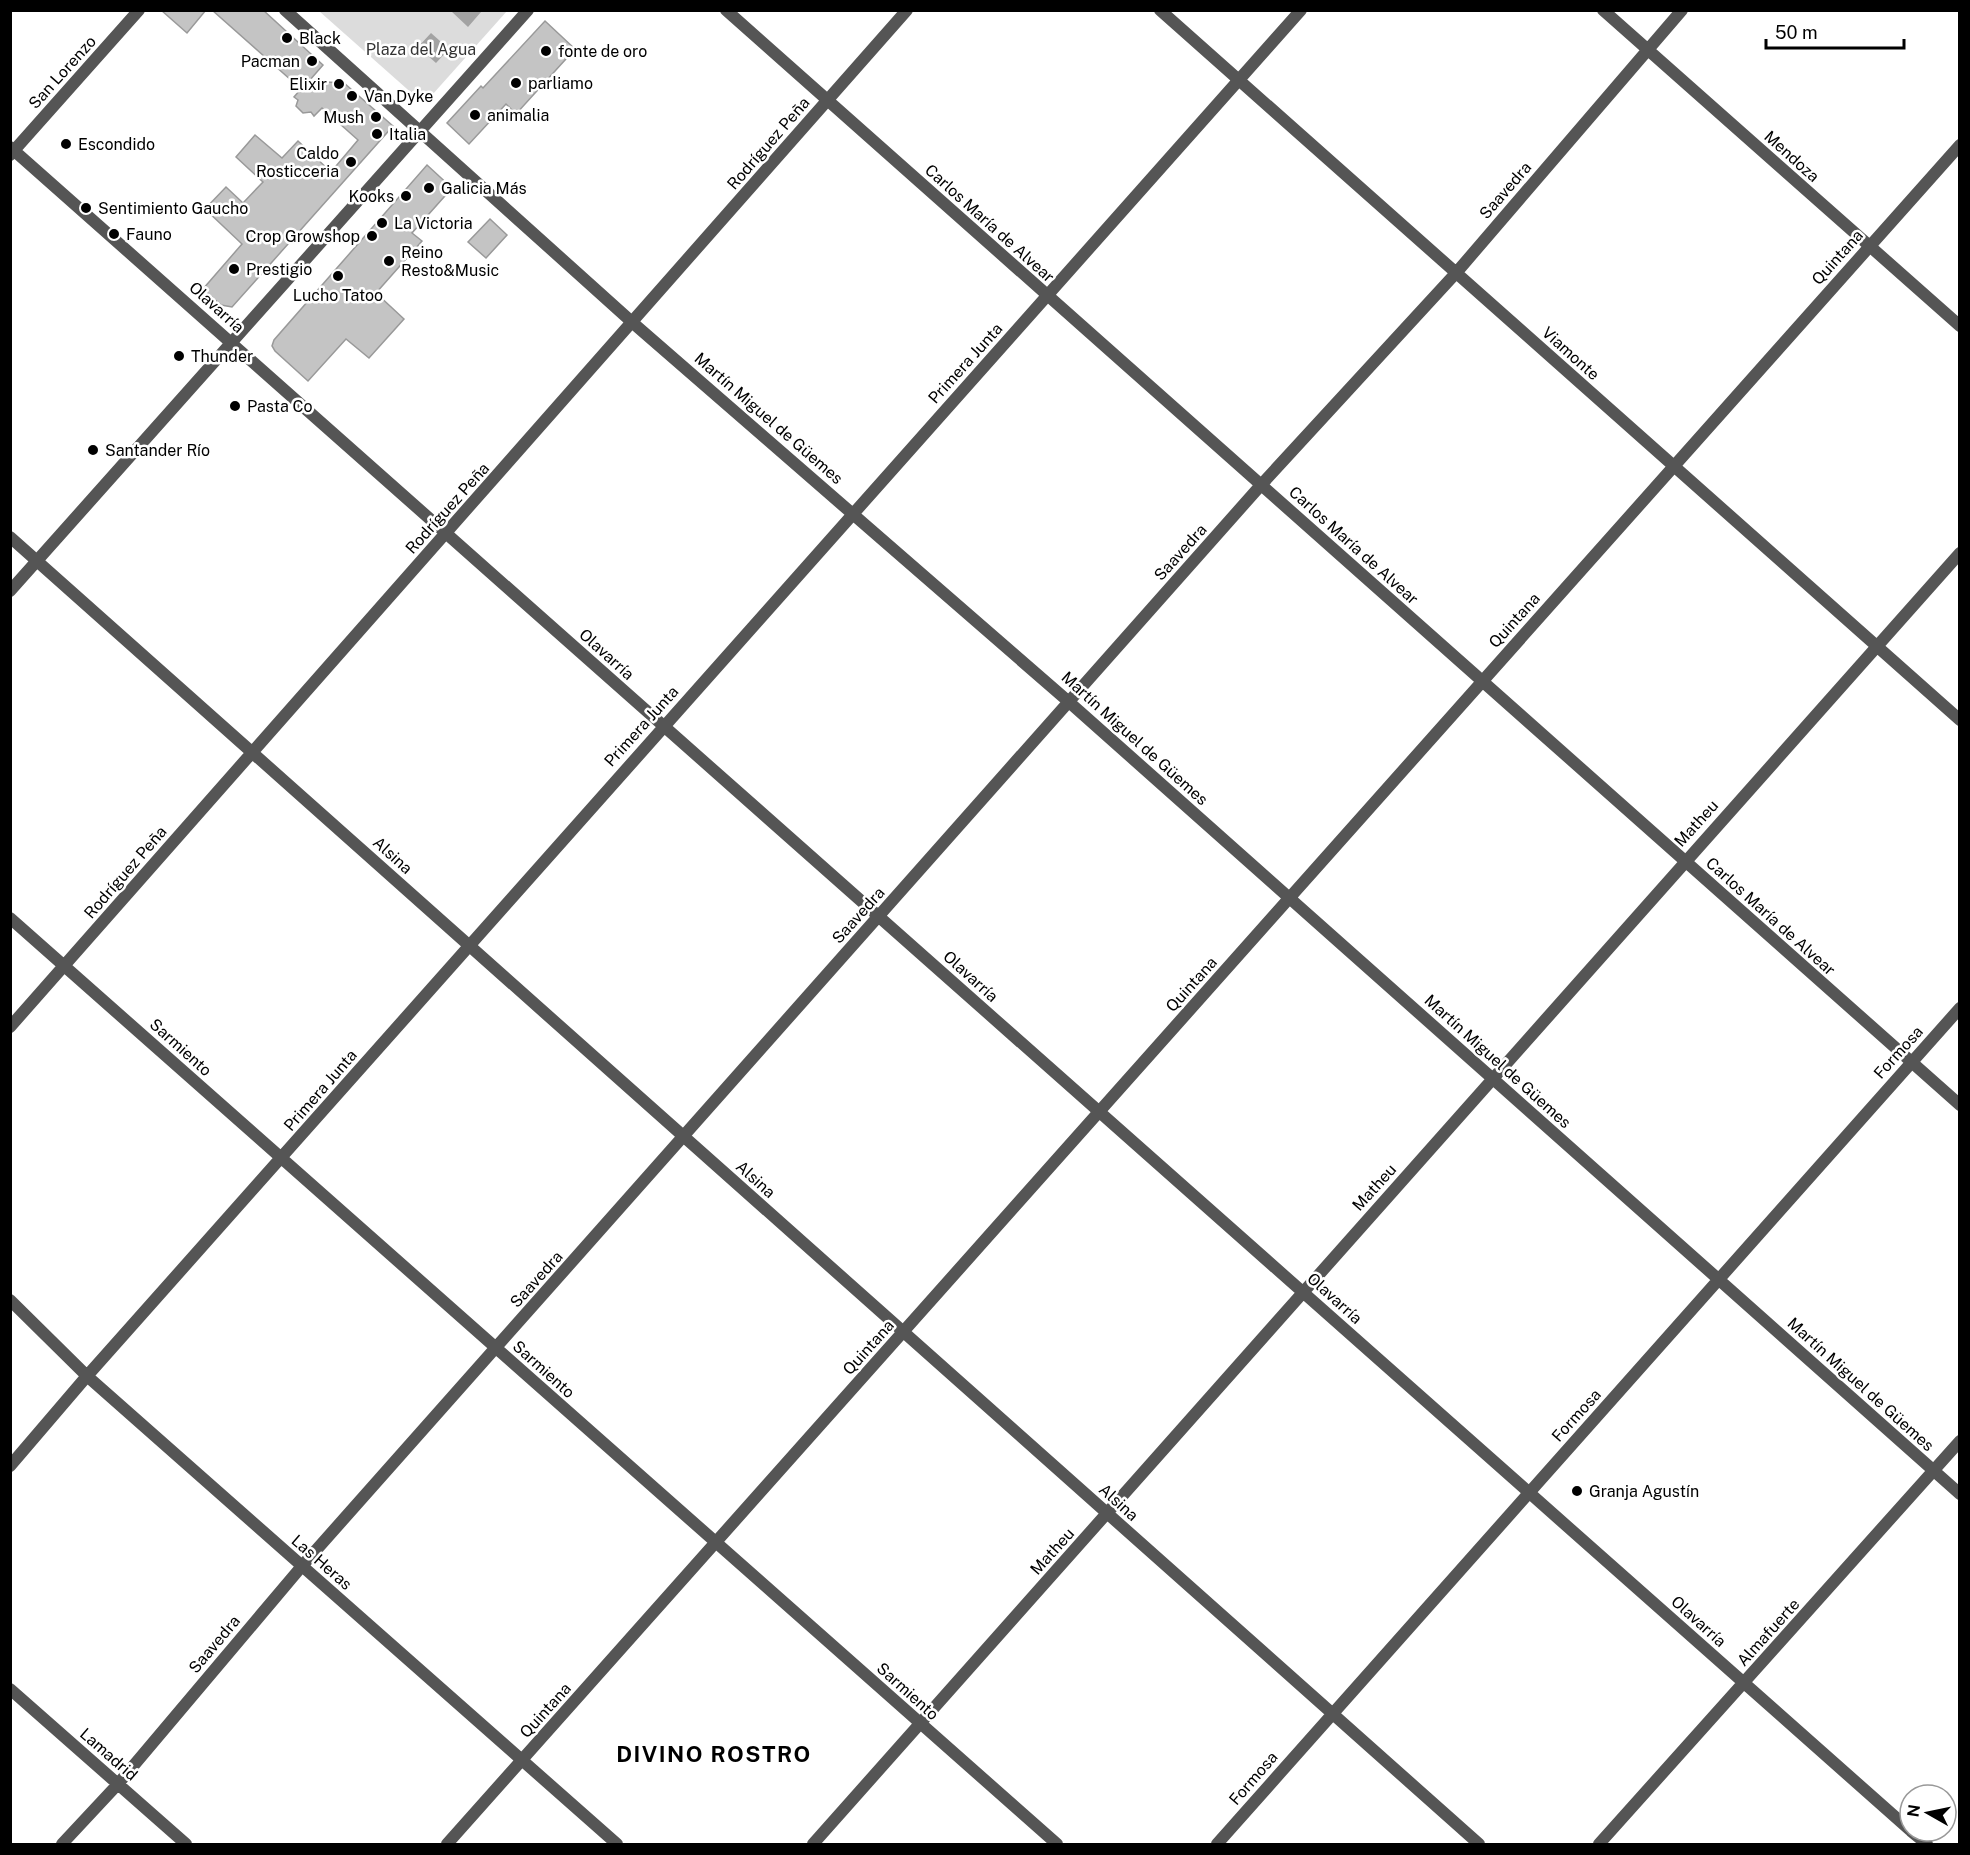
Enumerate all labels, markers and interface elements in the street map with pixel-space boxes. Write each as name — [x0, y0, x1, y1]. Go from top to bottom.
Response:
scale bar — [1766, 12, 1904, 50]
text: 50 m — [1775, 22, 1818, 43]
place label: Black — [299, 29, 341, 48]
marker: Black — [280, 31, 294, 45]
street label: San Lorenzo — [25, 32, 100, 113]
park label: Plaza del Agua — [366, 40, 476, 59]
place label: fonte de oro — [558, 42, 647, 61]
marker: fonte de oro — [539, 44, 553, 58]
place label: Pacman — [241, 52, 300, 71]
marker: Pacman — [305, 54, 319, 68]
place label: parliamo — [528, 74, 593, 93]
place label: Elixir — [289, 75, 327, 94]
marker: parliamo — [509, 76, 523, 90]
marker: Elixir — [332, 77, 346, 91]
place label: Van Dyke — [364, 87, 433, 106]
marker: Van Dyke — [345, 89, 359, 103]
street label: Rodríguez Peña — [723, 93, 814, 193]
place label: animalia — [487, 106, 549, 125]
place label: Mush — [323, 108, 364, 127]
marker: animalia — [468, 108, 482, 122]
marker: Mush — [369, 110, 383, 124]
place label: Italia — [389, 125, 426, 144]
marker: Italia — [370, 127, 384, 141]
street label: Mendoza — [1760, 127, 1823, 186]
place label: Escondido — [78, 135, 155, 154]
marker: Escondido — [59, 137, 73, 151]
place label: Caldo Rosticceria — [256, 144, 339, 181]
marker: Caldo Rosticceria — [344, 155, 358, 169]
street label: Saavedra — [1475, 158, 1535, 223]
street label: Carlos María de Alvear — [921, 160, 1058, 286]
place label: Galicia Más — [441, 179, 527, 198]
marker: Galicia Más — [422, 181, 436, 195]
place label: Kooks — [349, 187, 394, 206]
marker: Kooks — [399, 189, 413, 203]
place label: Sentimiento Gaucho — [98, 199, 248, 218]
marker: Sentimiento Gaucho — [79, 201, 93, 215]
place label: La Victoria — [394, 214, 473, 233]
marker: La Victoria — [375, 216, 389, 230]
place label: Fauno — [126, 225, 172, 244]
street label: Quintana — [1808, 226, 1867, 289]
marker: Fauno — [107, 227, 121, 241]
place label: Crop Growshop — [245, 227, 360, 246]
marker: Crop Growshop — [365, 229, 379, 243]
place label: Reino Resto&Music — [401, 243, 499, 280]
marker: Reino Resto&Music — [382, 254, 396, 268]
place label: Prestigio — [246, 260, 312, 279]
marker: Prestigio — [227, 262, 241, 276]
marker: Lucho Tatoo — [331, 269, 345, 283]
street label: Olavarría — [185, 278, 248, 337]
place label: Lucho Tatoo — [293, 286, 383, 305]
street label: Primera Junta — [924, 319, 1006, 407]
street label: Viamonte — [1538, 323, 1603, 384]
place label: Thunder — [191, 347, 253, 366]
marker: Thunder — [172, 349, 186, 363]
street label: Martín Miguel de Güemes — [691, 349, 847, 488]
place label: Pasta Co — [247, 397, 313, 416]
marker: Pasta Co — [228, 399, 242, 413]
place label: Santander Río — [105, 441, 210, 460]
marker: Santander Río — [86, 443, 100, 457]
street label: Rodríguez Peña — [402, 459, 493, 558]
street label: Carlos María de Alvear — [1285, 482, 1422, 608]
street label: Saavedra — [1150, 520, 1211, 585]
street label: Quintana — [1485, 589, 1544, 652]
street label: Olavarría — [575, 625, 638, 684]
street label: Martín Miguel de Güemes — [1058, 668, 1212, 809]
street label: Primera Junta — [600, 682, 682, 770]
street label: Matheu — [1670, 796, 1722, 851]
street label: Rodríguez Peña — [80, 822, 171, 922]
street label: Alsina — [369, 833, 416, 878]
street label: Carlos María de Alvear — [1702, 853, 1839, 979]
street label: Saavedra — [828, 883, 889, 948]
street label: Olavarría — [939, 947, 1002, 1006]
street label: Quintana — [1162, 953, 1221, 1016]
street label: Martín Miguel de Güemes — [1421, 991, 1575, 1132]
street label: Sarmiento — [146, 1015, 215, 1080]
street label: Formosa — [1870, 1022, 1927, 1083]
street label: Primera Junta — [280, 1046, 361, 1135]
street label: Alsina — [732, 1157, 779, 1202]
street label: Matheu — [1348, 1160, 1400, 1215]
street label: Saavedra — [506, 1247, 567, 1312]
street label: Olavarría — [1303, 1269, 1366, 1328]
street label: Martín Miguel de Güemes — [1784, 1314, 1938, 1455]
street label: Quintana — [839, 1316, 898, 1379]
street label: Sarmiento — [509, 1337, 578, 1402]
street label: Formosa — [1548, 1385, 1605, 1446]
street label: Alsina — [1095, 1480, 1142, 1525]
place label: Granja Agustín — [1589, 1482, 1699, 1501]
marker: Granja Agustín — [1570, 1484, 1584, 1498]
street label: Matheu — [1026, 1524, 1078, 1579]
street label: Las Heras — [288, 1531, 356, 1594]
street label: Olavarría — [1667, 1592, 1730, 1651]
street label: Almafuerte — [1733, 1595, 1804, 1670]
street label: Saavedra — [185, 1612, 244, 1677]
street label: Sarmiento — [873, 1659, 942, 1724]
street label: Quintana — [516, 1679, 575, 1742]
street label: Lamadrid — [76, 1724, 141, 1784]
district label: DIVINO ROSTRO — [616, 1741, 812, 1767]
street label: Formosa — [1225, 1748, 1282, 1809]
north arrow — [1898, 1783, 1958, 1843]
text: N — [1903, 1803, 1924, 1818]

